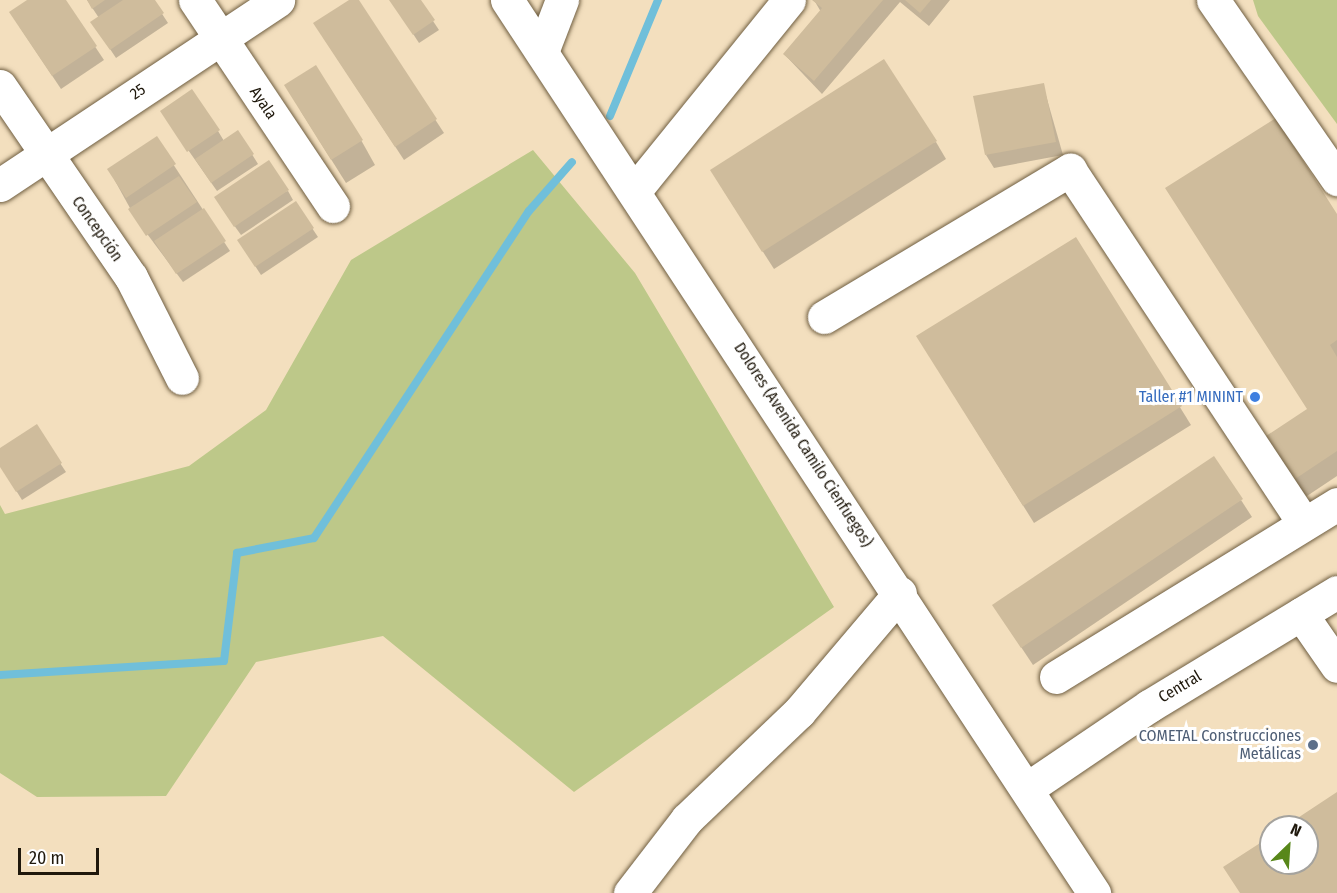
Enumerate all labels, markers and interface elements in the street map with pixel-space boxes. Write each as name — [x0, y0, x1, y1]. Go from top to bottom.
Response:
street label: 25 — [127, 80, 149, 104]
street label: Ayala — [245, 83, 281, 123]
street label: Concepción — [68, 193, 126, 265]
street label: Dolores (Avenida Camilo Cienfuegos) — [730, 339, 876, 551]
place label: Taller #1 MININT — [1139, 387, 1243, 407]
marker: Taller #1 MININT — [1248, 390, 1262, 404]
street label: Central — [1155, 667, 1205, 707]
place label: COMETAL Construcciones Metálicas — [1139, 726, 1301, 764]
marker: COMETAL Construcciones Metálicas — [1306, 738, 1320, 752]
north arrow — [1259, 815, 1319, 875]
text: N — [1288, 819, 1304, 841]
scale bar — [21, 836, 102, 874]
text: 20 m — [29, 847, 64, 869]

